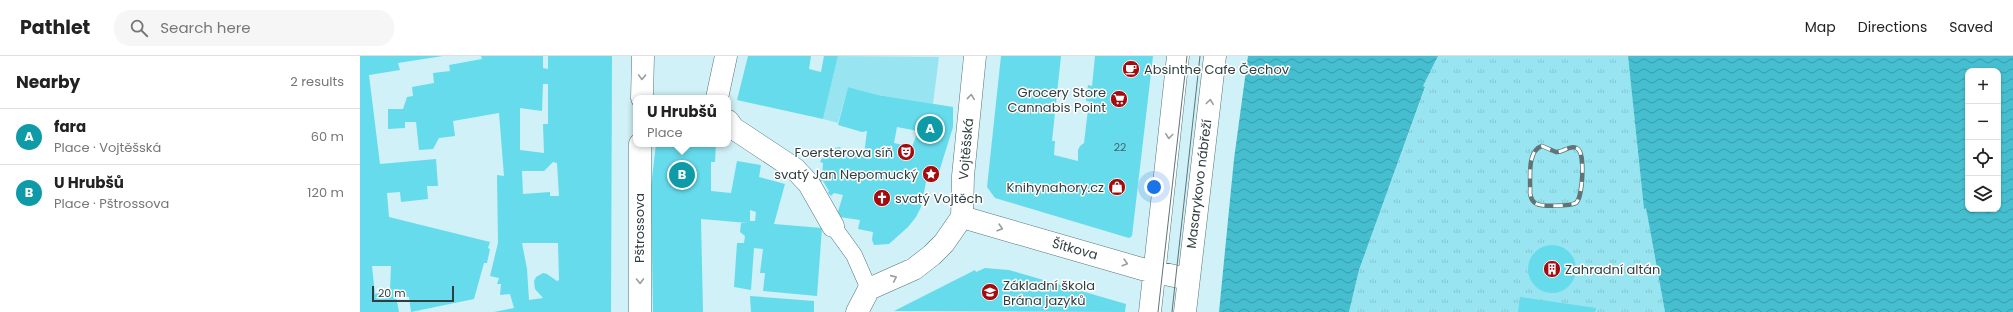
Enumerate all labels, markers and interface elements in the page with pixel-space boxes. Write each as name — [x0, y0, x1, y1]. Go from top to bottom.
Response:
search box — [114, 10, 394, 46]
text: Pathlet — [20, 14, 90, 41]
icon: search — [128, 17, 150, 39]
text: Search here — [160, 17, 251, 38]
text: Map — [1805, 17, 1836, 37]
text: Directions — [1858, 17, 1927, 37]
text: Saved — [1949, 17, 1993, 37]
cafe icon: Absinthe Cafe Čechov — [1121, 59, 1141, 79]
place label: Absinthe Cafe Čechov — [1144, 60, 1290, 79]
map controls — [1965, 68, 2001, 212]
button: + — [1965, 68, 2001, 104]
text: Nearby — [16, 70, 80, 94]
text: 2 results — [290, 72, 344, 91]
one-way arrow — [638, 74, 647, 80]
place label: Grocery Store Cannabis Point — [1007, 83, 1106, 117]
supermarket icon: Grocery Store Cannabis Point — [1109, 89, 1129, 109]
one-way arrow — [966, 94, 975, 100]
popup — [633, 95, 731, 147]
one-way arrow — [1205, 98, 1214, 105]
text: U Hrubšů — [647, 101, 717, 122]
button: − — [1965, 104, 2001, 140]
pin: A — [917, 114, 943, 144]
text: fara — [54, 116, 86, 137]
street label: Vojtěšská — [954, 117, 978, 181]
street label: Masarykovo nábřeží — [1182, 118, 1216, 250]
text: Place — [647, 123, 683, 142]
text: A — [24, 127, 34, 146]
text: 60 m — [311, 127, 344, 146]
one-way arrow — [1165, 133, 1174, 139]
text: Place · Vojtěšská — [54, 138, 161, 157]
house number: 22 — [1114, 139, 1126, 155]
button: locate — [1965, 140, 2001, 176]
theatre icon: Foersterova síň — [896, 142, 916, 162]
place label: Foersterova síň — [795, 143, 893, 162]
pin: B — [669, 160, 695, 190]
place icon: svatý Jan Nepomucký — [921, 164, 941, 184]
place label: svatý Jan Nepomucký — [774, 165, 919, 184]
text: U Hrubšů — [54, 172, 124, 193]
button: layers — [1965, 176, 2001, 212]
shop icon: Knihynahory.cz — [1107, 177, 1127, 197]
your location — [1144, 177, 1164, 197]
place label: Knihynahory.cz — [1007, 178, 1104, 197]
text: B — [25, 183, 33, 202]
text: 120 m — [307, 183, 344, 202]
church icon: svatý Vojtěch — [872, 188, 892, 208]
place label: svatý Vojtěch — [895, 189, 983, 208]
street label: Pštrossova — [630, 193, 649, 263]
text: Place · Pštrossova — [54, 194, 169, 213]
one-way arrow — [996, 223, 1003, 232]
street label: Šítkova — [1050, 233, 1100, 265]
one-way arrow — [1121, 258, 1128, 267]
building icon: Zahradní altán — [1542, 259, 1562, 279]
place label: Zahradní altán — [1565, 260, 1660, 279]
one-way arrow — [889, 275, 897, 283]
place label: Základní škola Brána jazyků — [1003, 276, 1095, 310]
one-way arrow — [635, 278, 644, 284]
school or university icon: Základní škola Brána jazyků — [980, 282, 1000, 302]
scale bar — [372, 284, 454, 303]
text: 20 m — [378, 285, 406, 301]

